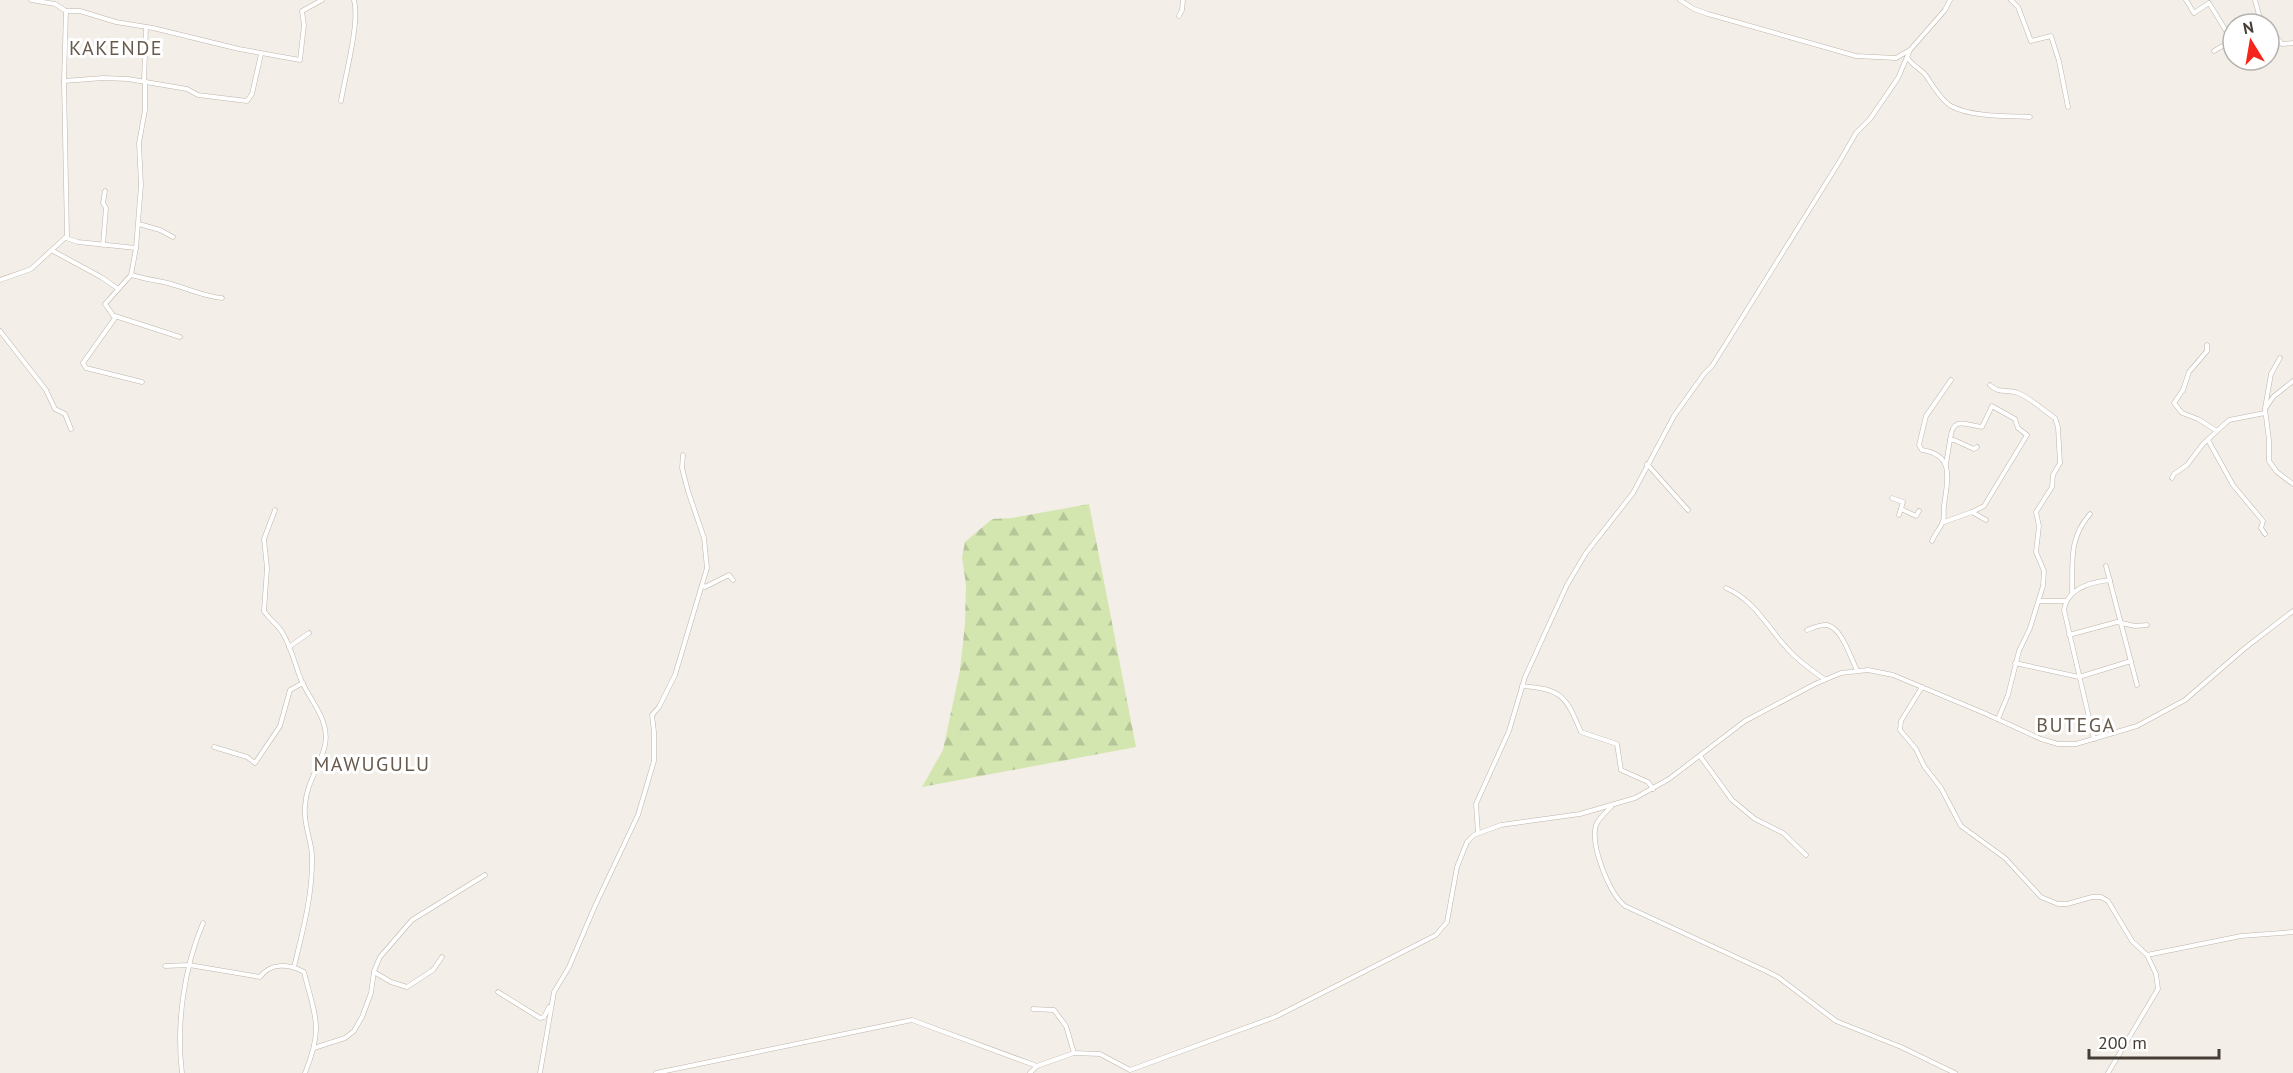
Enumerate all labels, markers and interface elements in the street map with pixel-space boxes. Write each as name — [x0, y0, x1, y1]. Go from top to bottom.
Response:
north arrow — [2221, 12, 2281, 72]
text: N — [2241, 16, 2255, 38]
district label: KAKENDE — [69, 35, 163, 61]
district label: BUTEGA — [2036, 712, 2116, 738]
district label: MAWUGULU — [313, 751, 431, 777]
scale bar — [2089, 1022, 2220, 1060]
text: 200 m — [2098, 1031, 2147, 1054]

